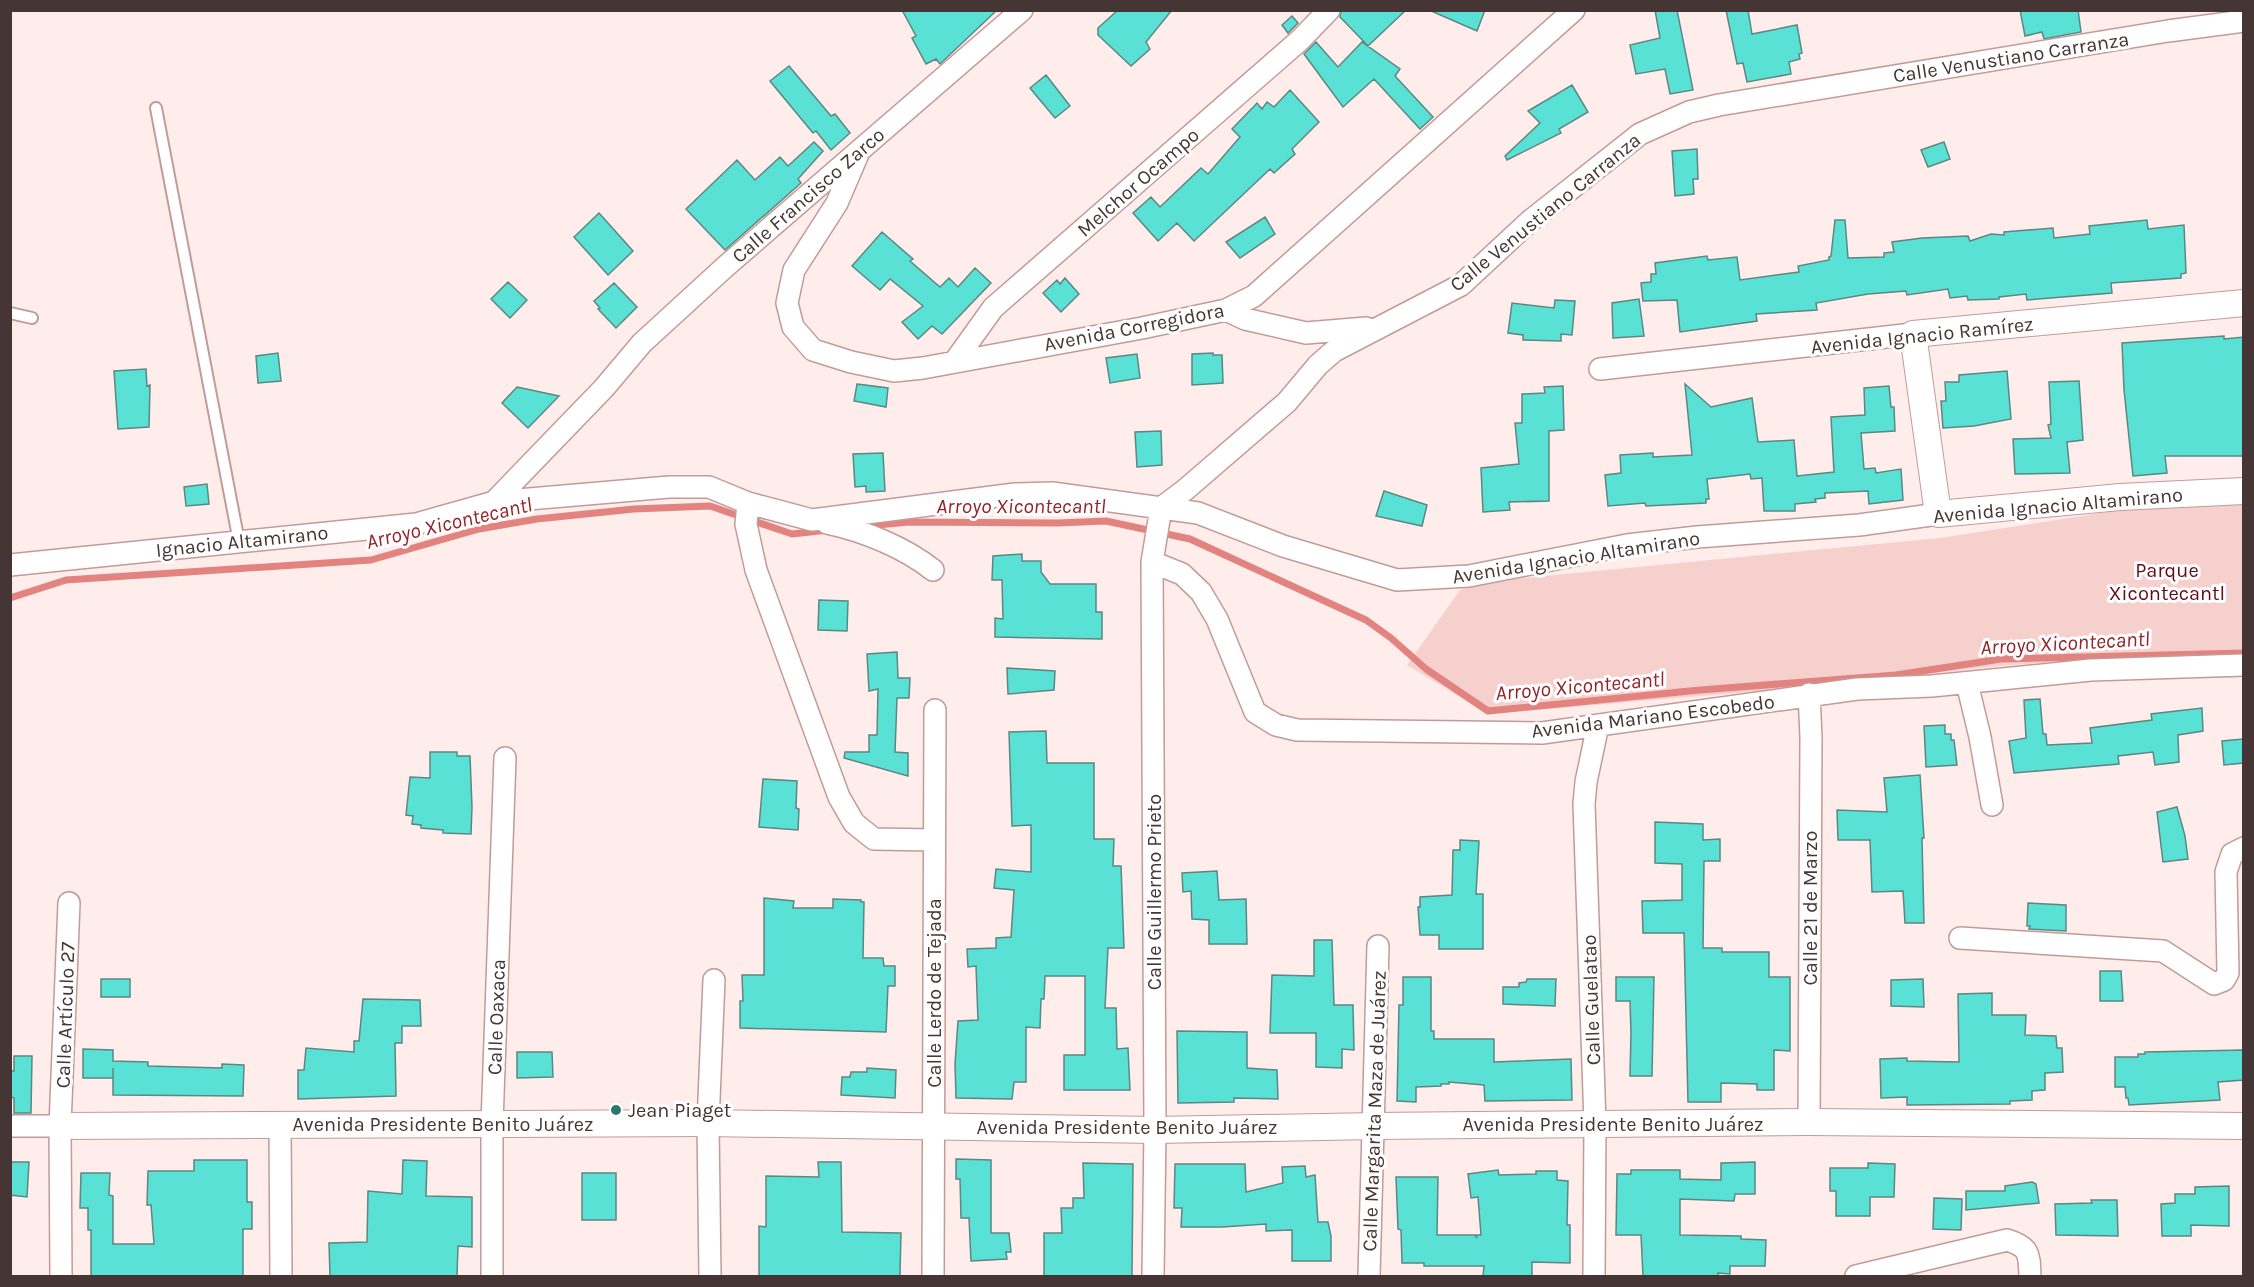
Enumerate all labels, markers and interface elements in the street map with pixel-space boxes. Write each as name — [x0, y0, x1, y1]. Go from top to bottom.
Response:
street label: Calle Venustiano Carranza — [1891, 27, 2131, 88]
street label: Calle Francisco Zarco — [727, 123, 889, 268]
street label: Melchor Ocampo — [1073, 123, 1204, 241]
street label: Calle Venustiano Carranza — [1445, 128, 1645, 296]
street label: Avenida Corregidora — [1042, 299, 1226, 356]
street label: Avenida Ignacio Ramírez — [1810, 312, 2035, 359]
street label: Avenida Ignacio Altamirano — [1932, 483, 2184, 528]
water label: Arroyo Xicontecantl — [364, 492, 534, 554]
water label: Arroyo Xicontecantl — [936, 494, 1106, 518]
street label: Ignacio Altamirano — [155, 521, 330, 562]
street label: Avenida Ignacio Altamirano — [1451, 527, 1702, 588]
park label: Parque Xicontecantl — [2109, 559, 2225, 605]
water label: Arroyo Xicontecantl — [1980, 627, 2150, 659]
water label: Arroyo Xicontecantl — [1494, 667, 1666, 705]
street label: Avenida Mariano Escobedo — [1530, 690, 1776, 743]
street label: Calle Guillermo Prieto — [1143, 794, 1166, 990]
street label: Calle 21 de Marzo — [1799, 831, 1822, 985]
street label: Calle Lerdo de Tejada — [923, 898, 946, 1088]
street label: Calle Guelatao — [1578, 934, 1605, 1066]
street label: Calle Artículo 27 — [51, 941, 80, 1089]
street label: Calle Oaxaca — [483, 959, 510, 1075]
street label: Calle Margarita Maza de Juárez — [1358, 970, 1391, 1252]
place label: Jean Piaget — [628, 1099, 732, 1122]
marker: Jean Piaget — [609, 1103, 623, 1117]
street label: Avenida Presidente Benito Juárez — [293, 1113, 593, 1136]
street label: Avenida Presidente Benito Juárez — [1463, 1113, 1763, 1136]
street label: Avenida Presidente Benito Juárez — [977, 1116, 1277, 1139]

